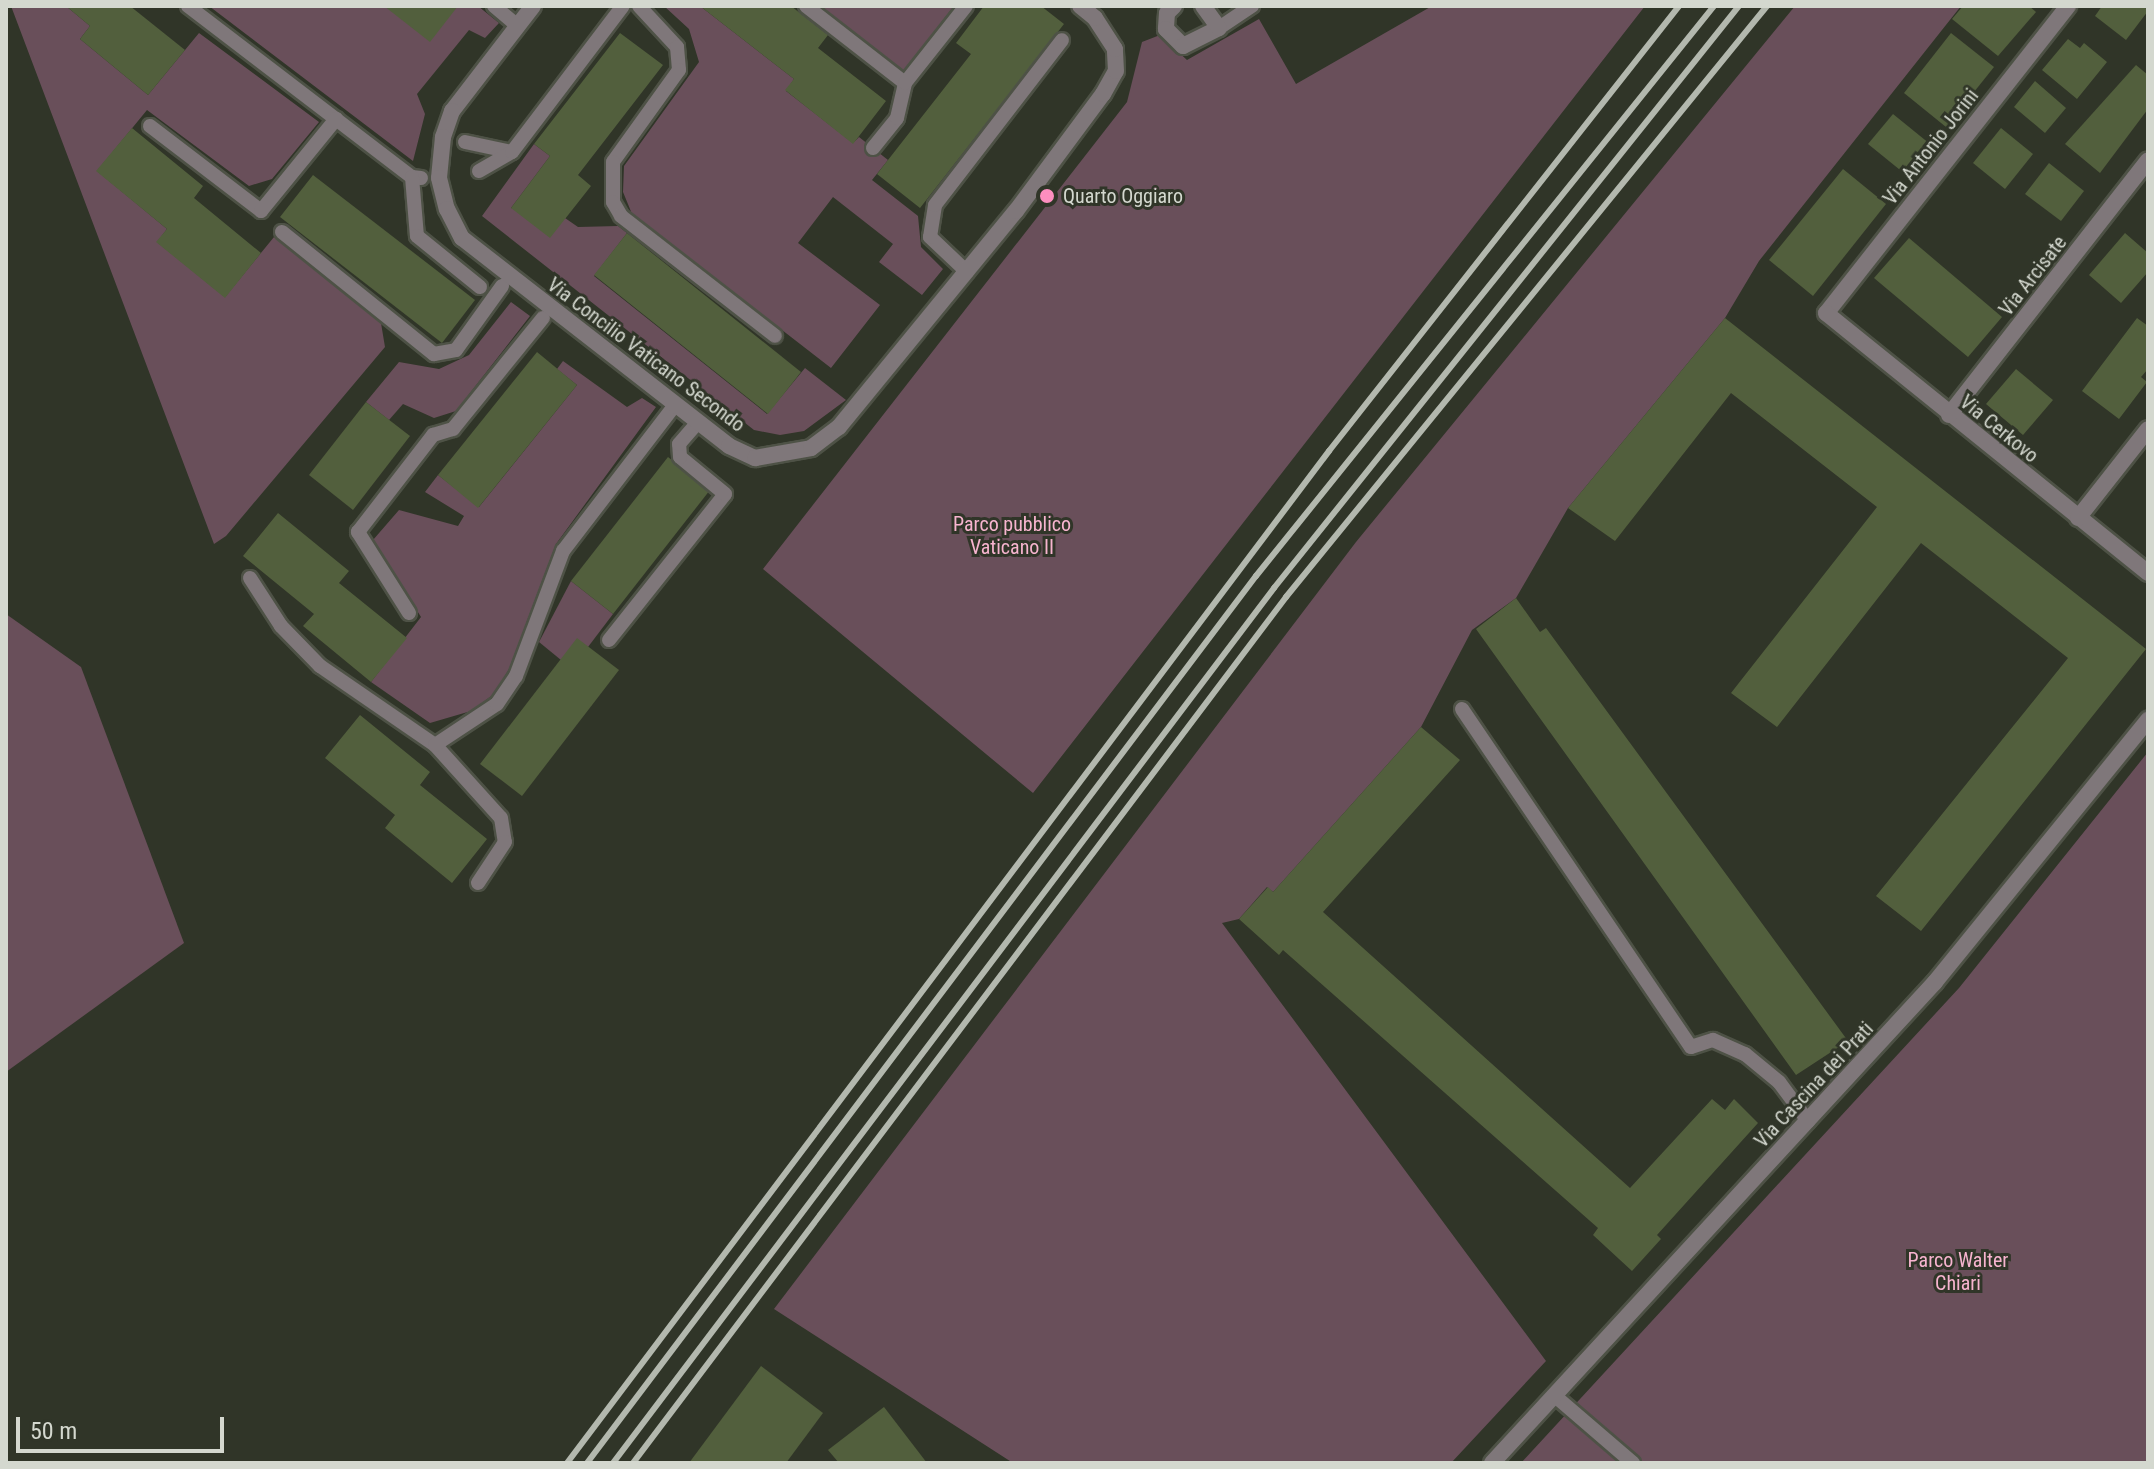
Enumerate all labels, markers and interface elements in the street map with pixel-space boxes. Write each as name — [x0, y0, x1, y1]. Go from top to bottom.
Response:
street label: Via Antonio Jorini — [1878, 84, 1984, 210]
place label: Quarto Oggiaro — [1063, 184, 1183, 208]
marker: Quarto Oggiaro — [1038, 187, 1056, 205]
street label: Via Arcisate — [1994, 231, 2072, 321]
street label: Via Concilio Vaticano Secondo — [542, 273, 750, 437]
street label: Via Cerkovo — [1955, 390, 2043, 468]
park label: Parco pubblico Vaticano II — [953, 512, 1071, 559]
street label: Via Cascina dei Prati — [1750, 1017, 1878, 1153]
park label: Parco Walter Chiari — [1908, 1249, 2008, 1296]
scale bar — [20, 1401, 228, 1451]
text: 50 m — [30, 1417, 77, 1445]

